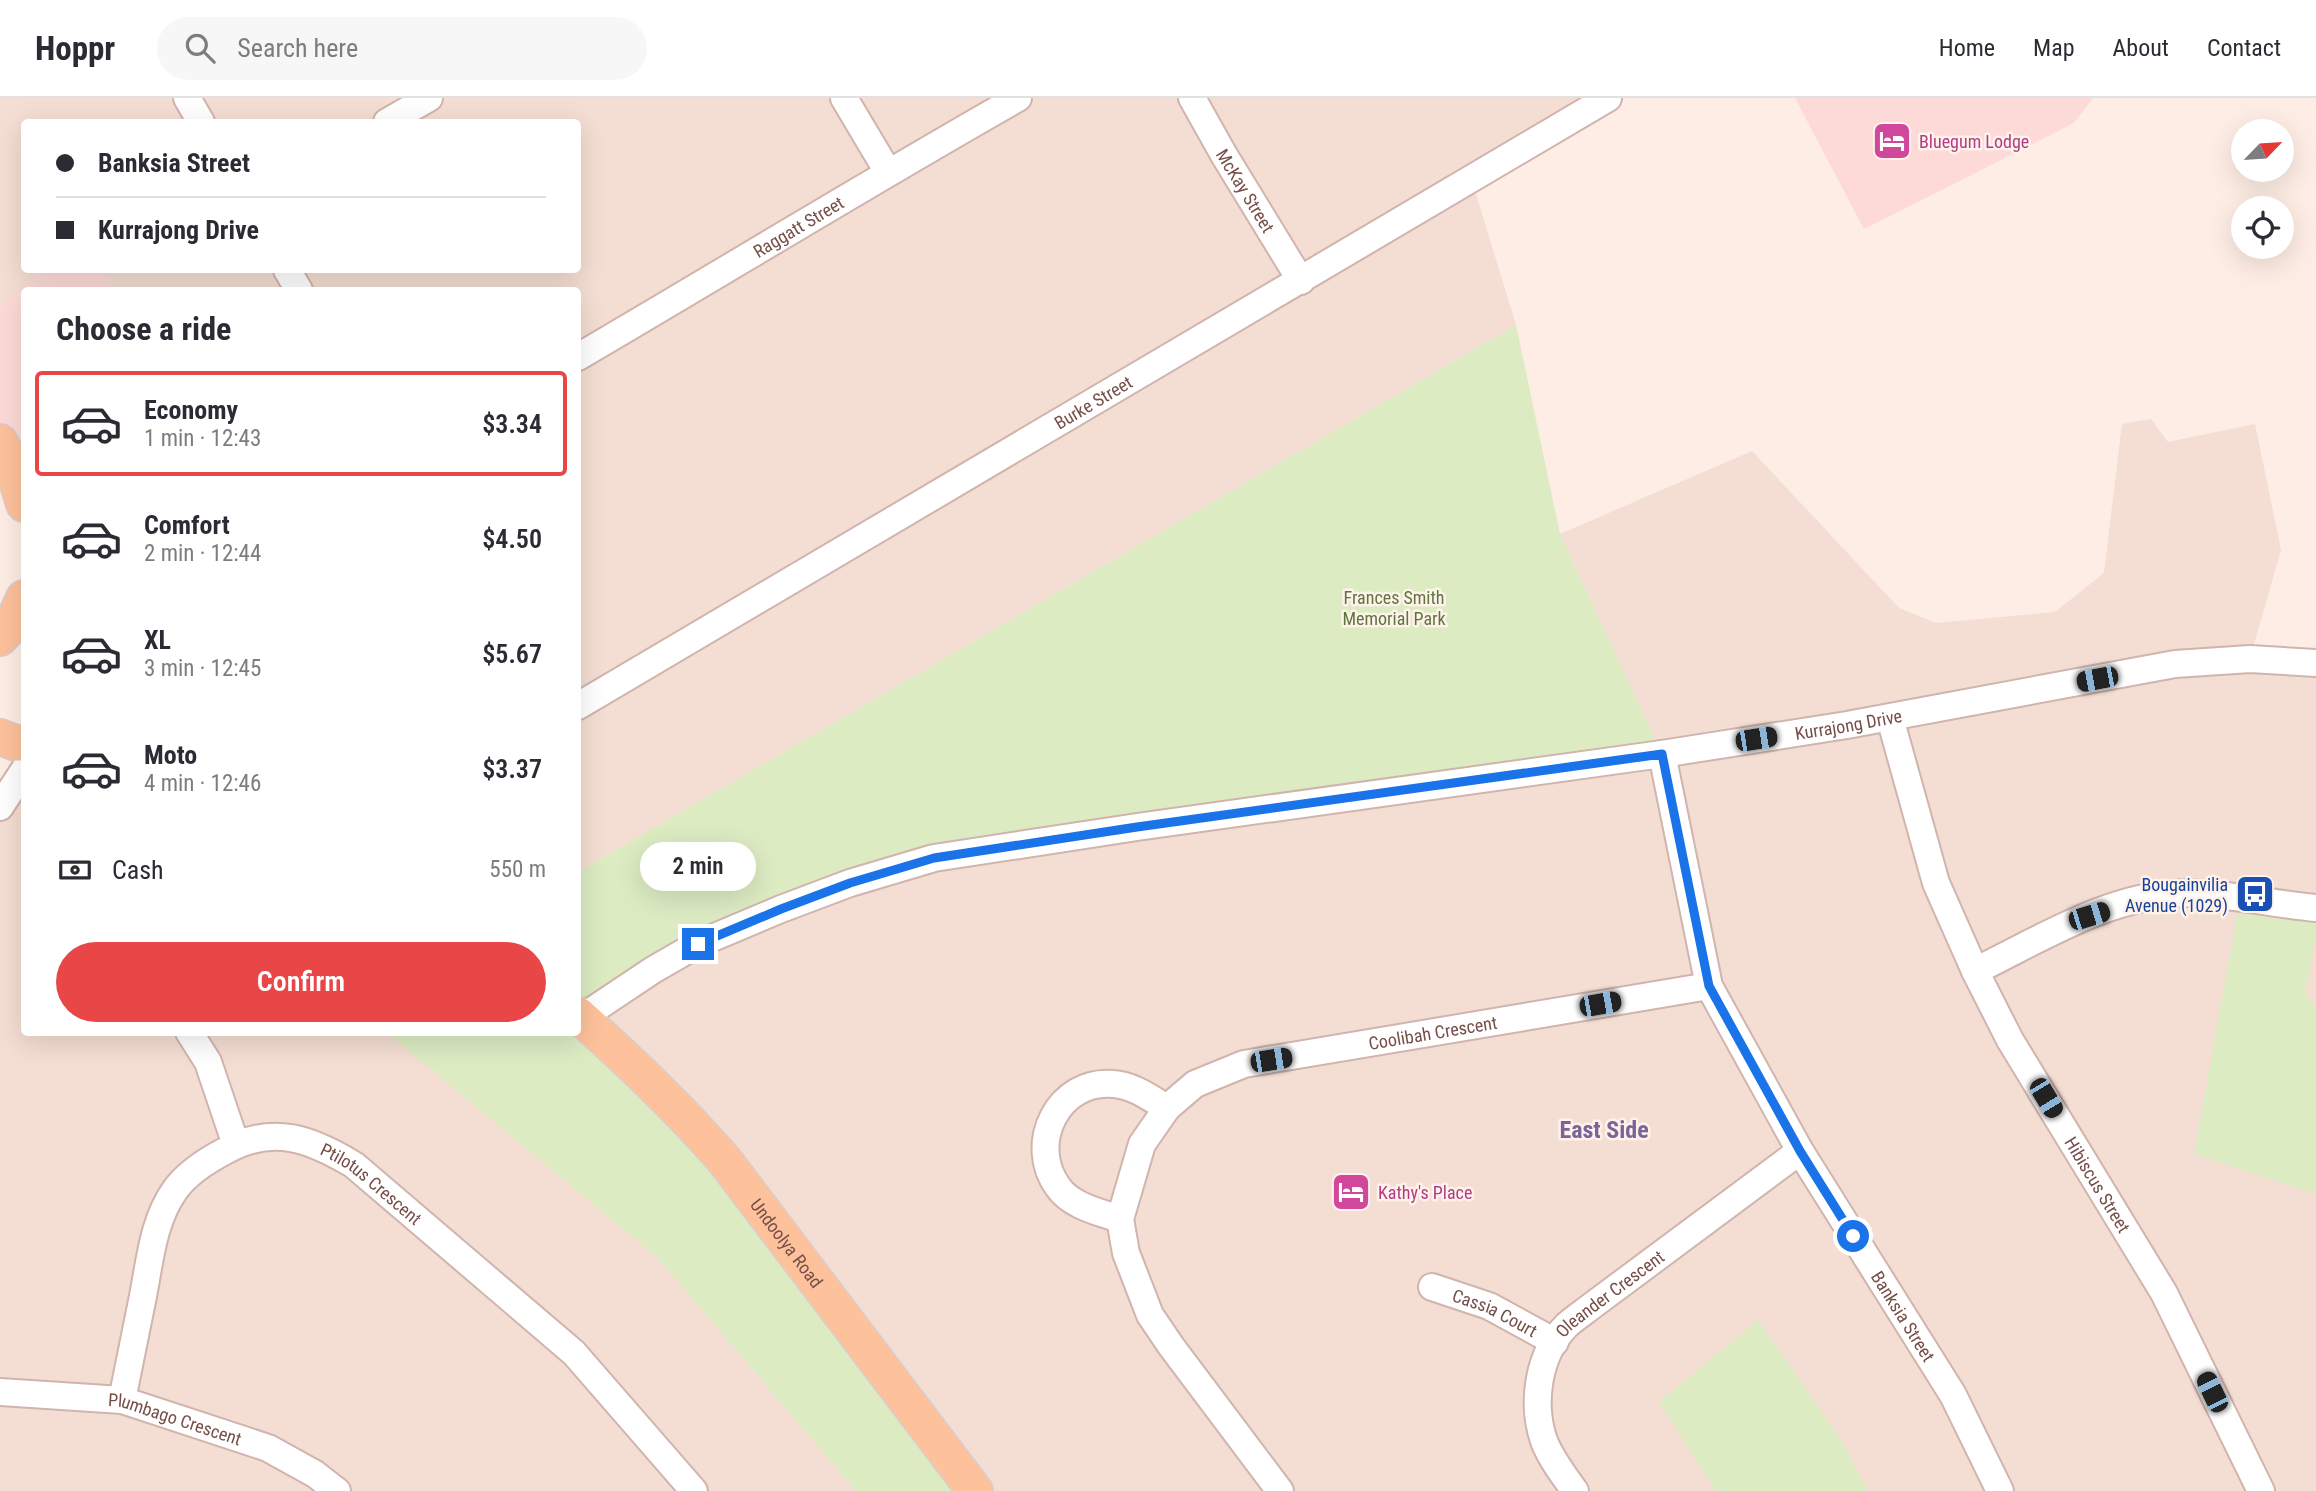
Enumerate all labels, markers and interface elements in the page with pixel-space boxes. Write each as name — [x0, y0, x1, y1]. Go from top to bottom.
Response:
search box — [157, 17, 647, 80]
text: Hoppr — [35, 29, 115, 68]
icon: search — [181, 29, 219, 67]
text: Search here — [237, 33, 358, 63]
text: Home — [1939, 34, 1995, 62]
text: Map — [2033, 34, 2075, 62]
text: About — [2113, 34, 2169, 62]
text: Contact — [2207, 34, 2281, 62]
north arrow — [2231, 119, 2294, 182]
map controls — [2231, 119, 2294, 259]
hotel icon: Bluegum Lodge — [1871, 120, 1913, 162]
place label: Bluegum Lodge — [1919, 131, 2029, 152]
street label: McKay Street — [1212, 145, 1279, 236]
text: Banksia Street — [98, 148, 250, 178]
street label: Raggatt Street — [749, 191, 847, 261]
button: locate — [2231, 196, 2294, 259]
text: Kurrajong Drive — [98, 215, 259, 245]
text: Choose a ride — [56, 310, 231, 348]
street label: Burke Street — [1050, 371, 1136, 433]
icon: car — [60, 392, 123, 455]
text: Economy — [144, 395, 238, 425]
text: $3.34 — [482, 409, 542, 439]
text: 1 min · 12:43 — [144, 425, 261, 452]
icon: car — [60, 507, 123, 570]
text: Comfort — [144, 510, 230, 540]
text: $4.50 — [482, 524, 542, 554]
text: 2 min · 12:44 — [144, 540, 261, 567]
park label: Frances Smith Memorial Park — [1342, 587, 1446, 629]
icon: car — [60, 622, 123, 685]
text: XL — [144, 625, 171, 655]
text: $5.67 — [482, 639, 542, 669]
text: 3 min · 12:45 — [144, 655, 261, 682]
car — [2075, 665, 2120, 693]
street label: Kurrajong Drive — [1793, 705, 1904, 744]
car — [1734, 725, 1779, 753]
icon: car — [60, 737, 123, 800]
text: Moto — [144, 740, 197, 770]
text: $3.37 — [482, 754, 542, 784]
text: 4 min · 12:46 — [144, 770, 261, 797]
callout: 2 min — [640, 842, 756, 892]
icon: cash — [56, 851, 94, 889]
text: 2 min — [673, 853, 723, 880]
text: Cash — [112, 855, 164, 885]
text: 550 m — [489, 856, 546, 883]
bus stop icon: Bougainvilia Avenue (1029) — [2234, 873, 2276, 915]
place label: Bougainvilia Avenue (1029) — [2125, 874, 2228, 917]
car — [2066, 900, 2113, 932]
route end — [682, 928, 714, 960]
button: Confirm — [56, 942, 546, 1022]
car — [1578, 990, 1623, 1018]
street label: Coolibah Crescent — [1367, 1011, 1499, 1053]
car — [1249, 1046, 1294, 1074]
car — [2027, 1075, 2066, 1121]
district label: East Side — [1559, 1116, 1649, 1144]
street label: Hibiscus Street — [2061, 1133, 2135, 1236]
street label: Ptilotus Crescent — [317, 1138, 426, 1229]
hotel icon: Kathy's Place — [1330, 1171, 1372, 1213]
place label: Kathy's Place — [1378, 1182, 1472, 1203]
street label: Undoolya Road — [747, 1194, 827, 1292]
route start — [1837, 1220, 1869, 1252]
street label: Oleander Crescent — [1551, 1246, 1668, 1341]
street label: Banksia Street — [1867, 1267, 1940, 1365]
street label: Cassia Court — [1450, 1284, 1541, 1341]
car — [2194, 1369, 2231, 1415]
street label: Plumbago Crescent — [108, 1389, 244, 1449]

